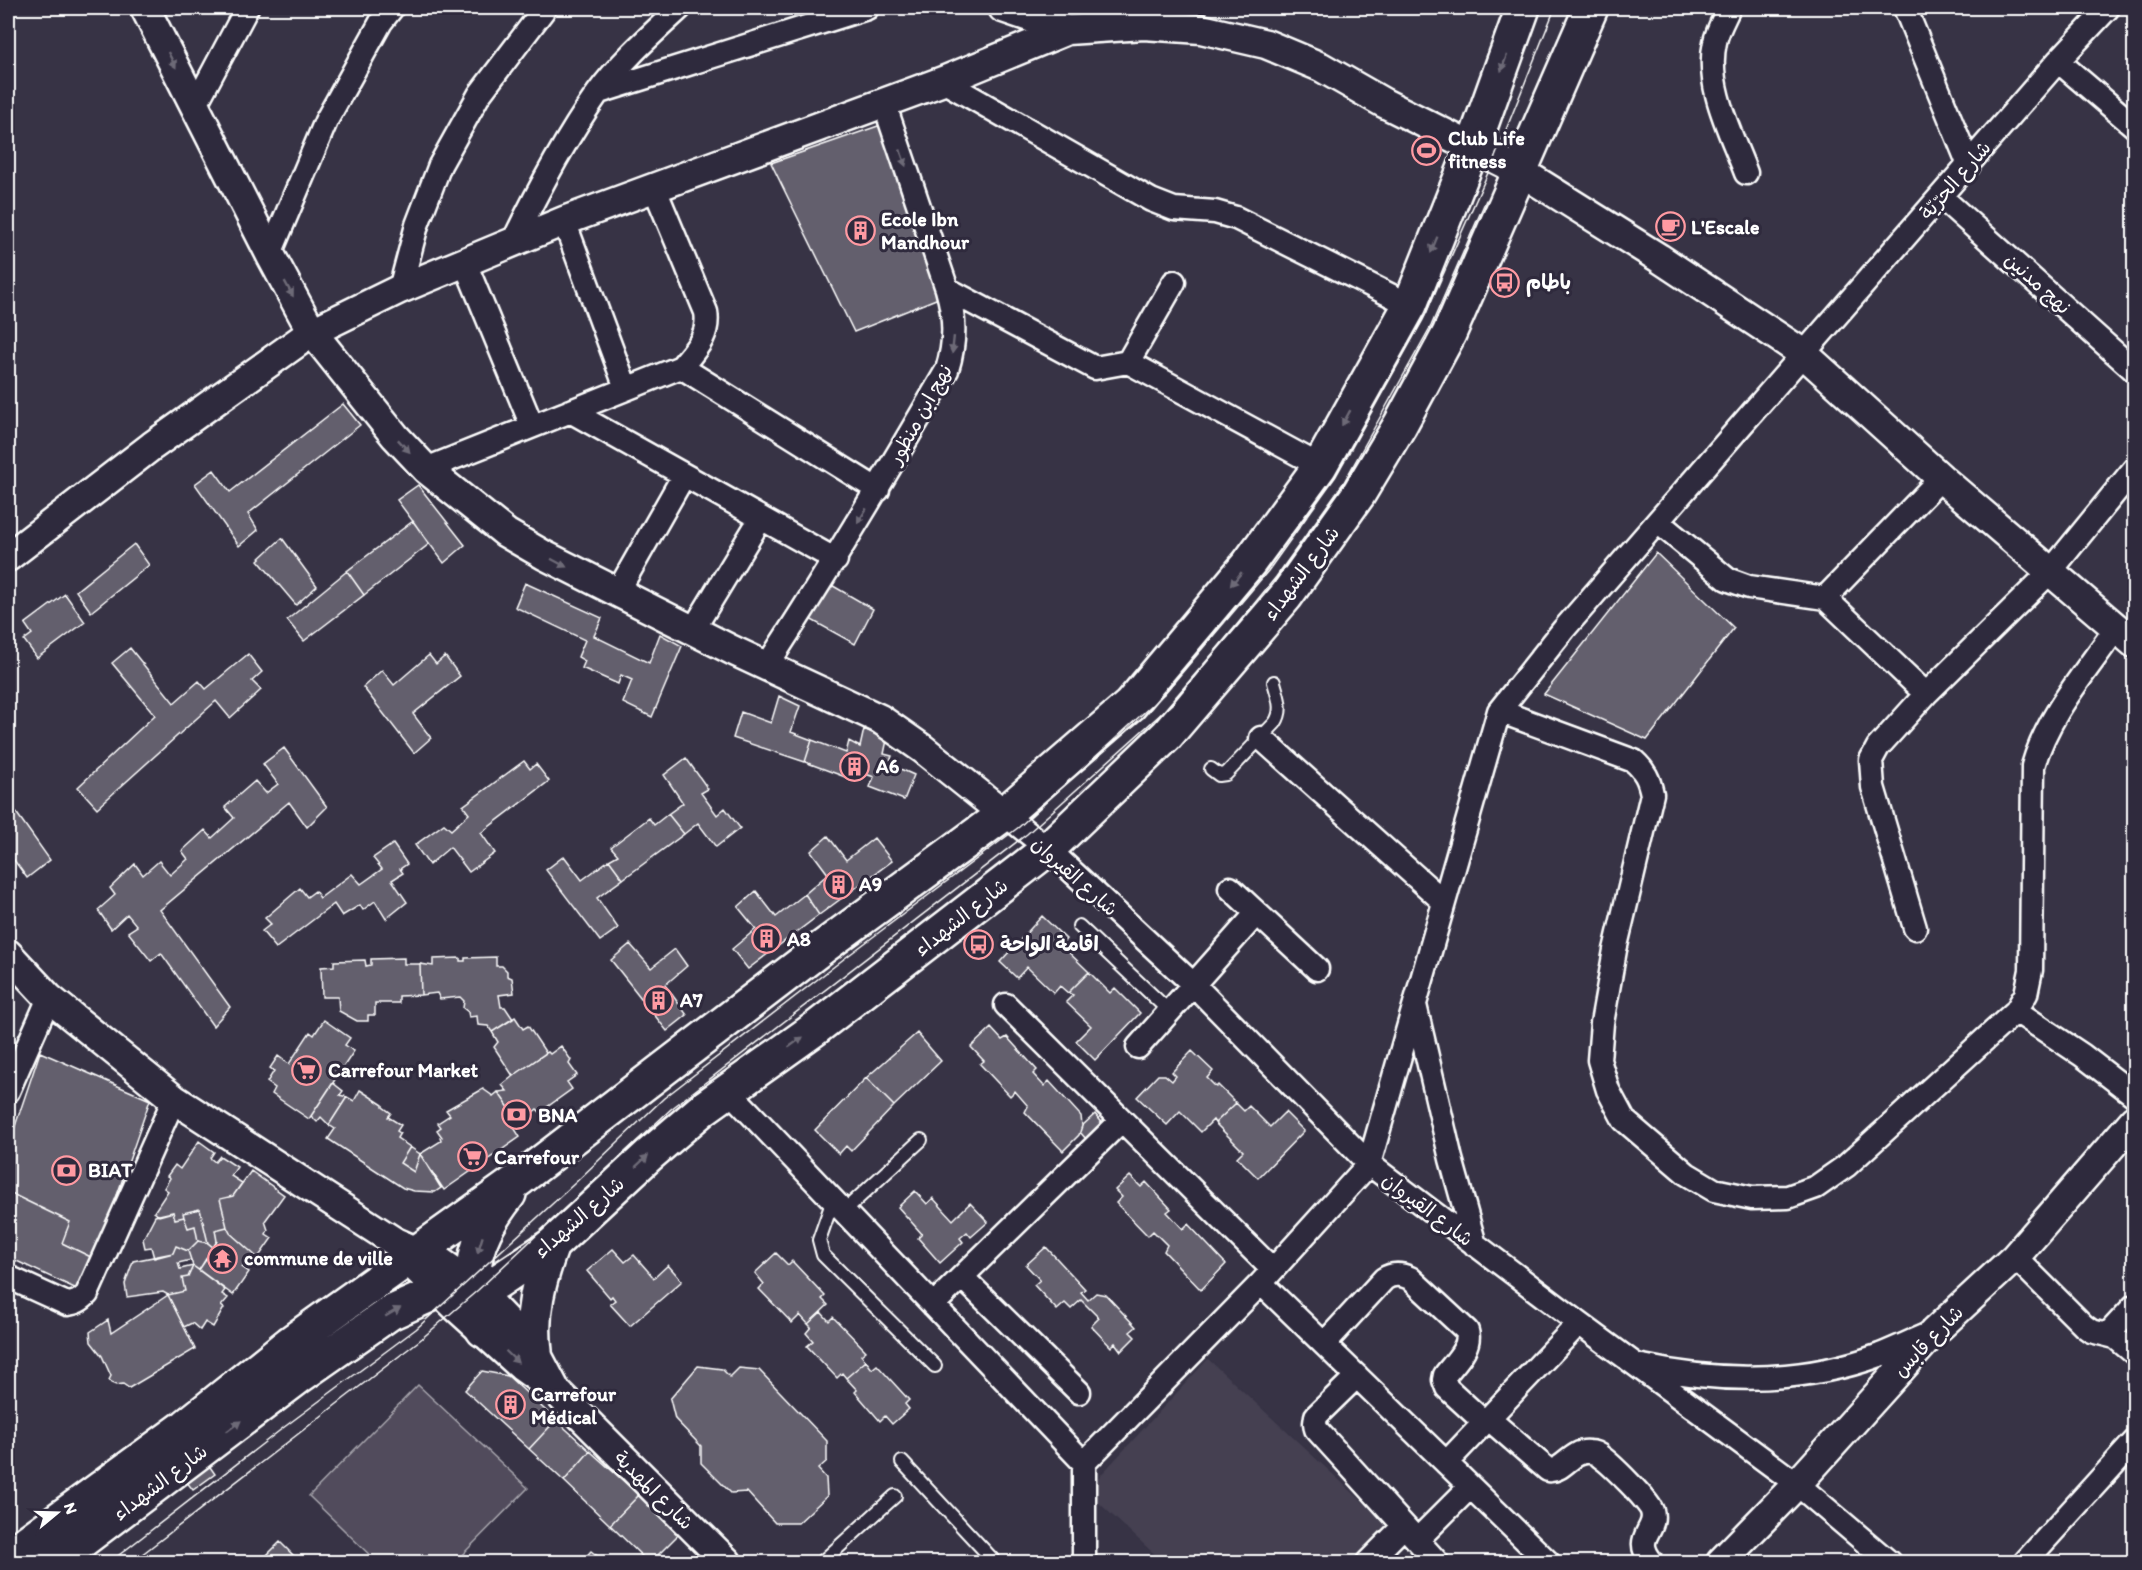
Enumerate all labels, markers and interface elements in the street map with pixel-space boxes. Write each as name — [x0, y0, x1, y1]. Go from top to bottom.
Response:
one-way arrow — [167, 51, 177, 68]
one-way arrow — [1498, 54, 1508, 72]
place label: Club Life fitness — [1448, 126, 1525, 173]
sports icon: Club Life fitness — [1411, 134, 1443, 166]
street label: شارع الحرّيّة — [1914, 136, 1997, 226]
one-way arrow — [898, 149, 908, 167]
place label: Ecole Ibn Mandhour — [881, 207, 970, 254]
cafe icon: L'Escale — [1654, 211, 1686, 243]
building icon: Ecole Ibn Mandhour — [844, 214, 876, 246]
place label: L'Escale — [1691, 215, 1760, 239]
one-way arrow — [1429, 236, 1438, 254]
street label: نهج مدنين — [1998, 247, 2076, 321]
bus stop icon: باطام — [1489, 266, 1521, 298]
place label: باطام — [1526, 270, 1571, 297]
one-way arrow — [284, 281, 294, 298]
one-way arrow — [948, 335, 958, 354]
street label: نهج ابن منظور — [882, 360, 959, 471]
one-way arrow — [1342, 410, 1352, 427]
one-way arrow — [397, 438, 411, 453]
one-way arrow — [857, 508, 868, 524]
street label: شارع الشهداء — [1258, 521, 1346, 626]
one-way arrow — [551, 558, 568, 568]
one-way arrow — [1230, 571, 1243, 586]
building icon: A6 — [839, 750, 871, 782]
place label: A6 — [875, 754, 900, 778]
street label: شارع القيروان — [1026, 831, 1123, 922]
building icon: A9 — [822, 868, 854, 900]
place label: A9 — [858, 872, 882, 896]
street label: شارع الشهداء — [910, 873, 1014, 962]
building icon: A8 — [750, 923, 782, 955]
place label: A8 — [786, 927, 811, 951]
bus stop icon: اقامة الواحة — [963, 928, 995, 960]
place label: اقامة الواحة — [1000, 932, 1099, 957]
building icon: A7 — [643, 984, 675, 1016]
place label: A7 — [679, 988, 703, 1012]
one-way arrow — [788, 1037, 804, 1048]
supermarket icon: Carrefour Market — [291, 1054, 323, 1086]
place label: Carrefour Market — [328, 1058, 479, 1082]
bank icon: BNA — [501, 1099, 533, 1131]
place label: BNA — [538, 1103, 577, 1127]
supermarket icon: Carrefour — [457, 1141, 489, 1173]
place label: Carrefour — [494, 1145, 580, 1169]
bank icon: BIAT — [51, 1154, 83, 1186]
one-way arrow — [634, 1155, 649, 1168]
place label: BIAT — [88, 1158, 133, 1182]
street label: شارع القيروان — [1377, 1167, 1478, 1253]
street label: شارع الشهداء — [529, 1171, 630, 1264]
one-way arrow — [474, 1237, 484, 1255]
temple icon: commune de ville — [207, 1242, 239, 1274]
place label: commune de ville — [244, 1246, 393, 1270]
street label: شارع قابس — [1888, 1300, 1969, 1383]
one-way arrow — [385, 1307, 402, 1317]
one-way arrow — [505, 1350, 519, 1364]
place label: Carrefour Médical — [531, 1382, 617, 1429]
building icon: Carrefour Médical — [494, 1389, 526, 1421]
one-way arrow — [227, 1420, 242, 1432]
street label: شارع الشهداء — [108, 1439, 213, 1527]
street label: شارع المهدية — [608, 1445, 699, 1536]
north arrow — [27, 1483, 87, 1543]
text: N — [60, 1500, 81, 1516]

